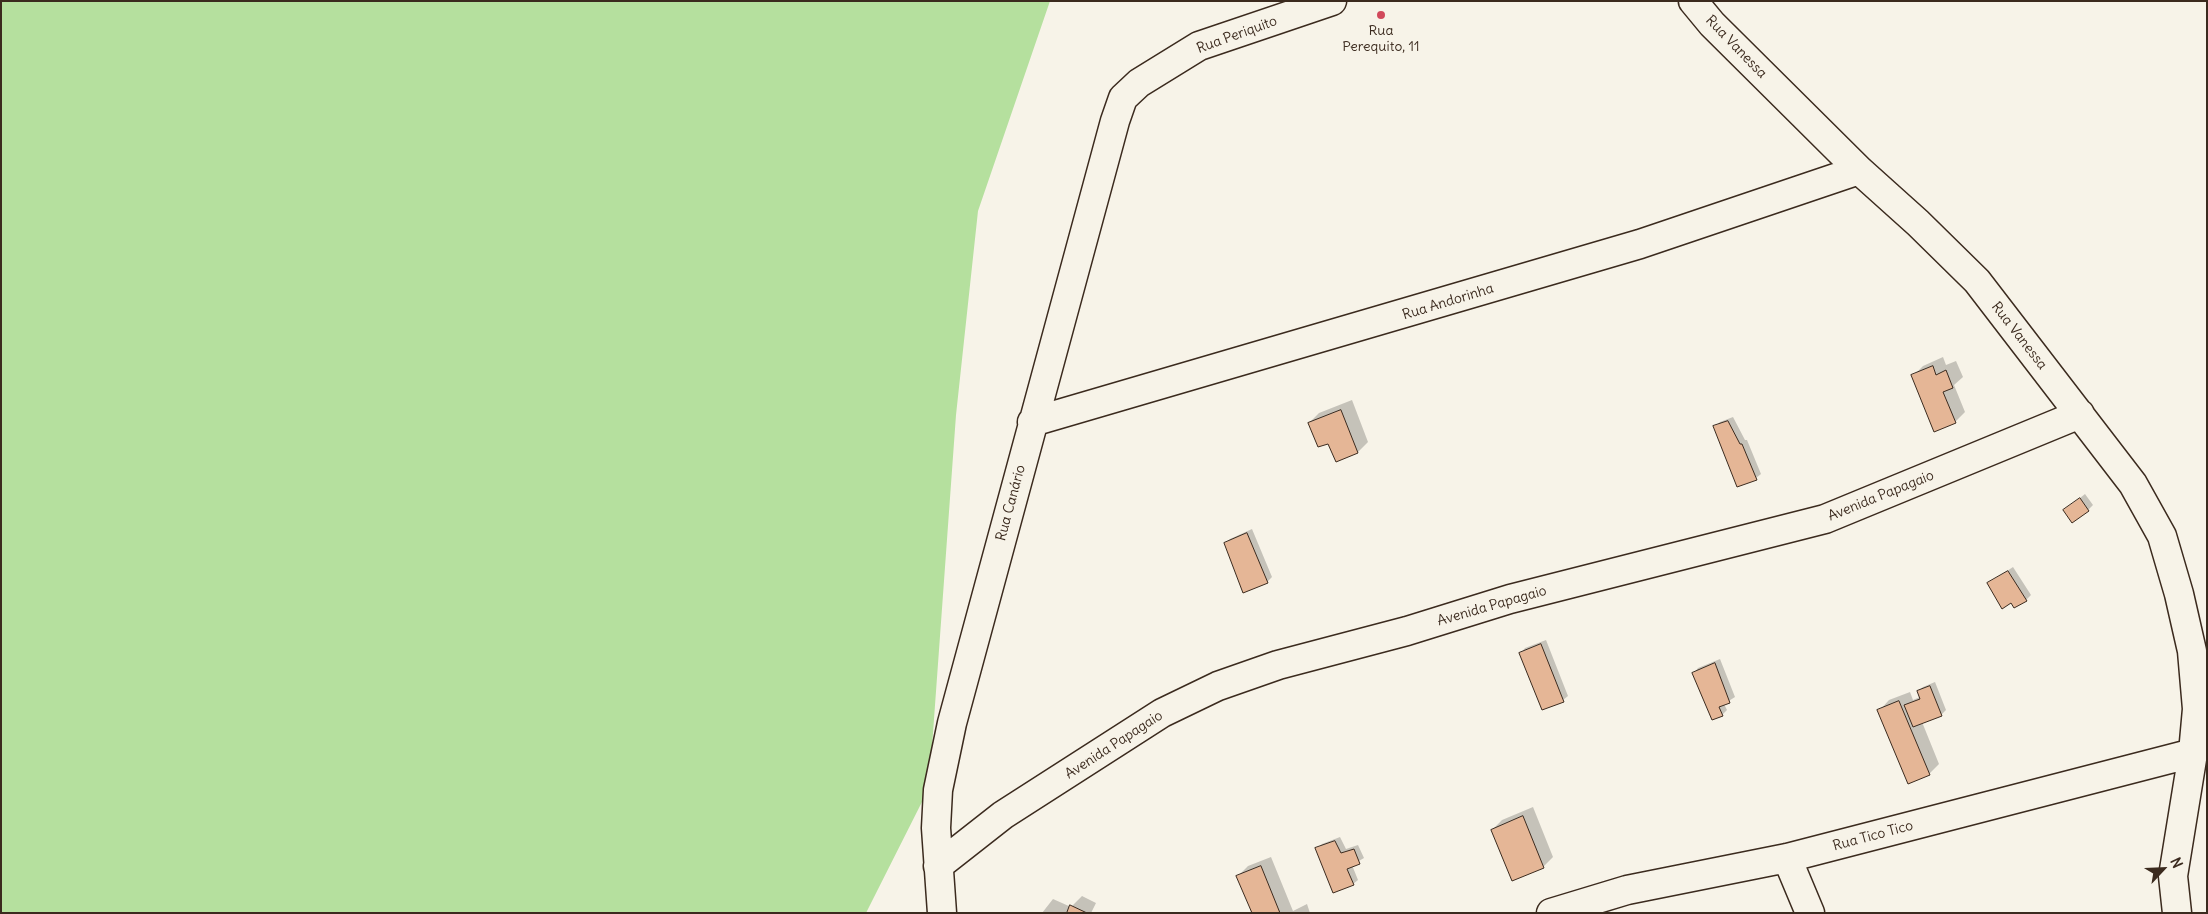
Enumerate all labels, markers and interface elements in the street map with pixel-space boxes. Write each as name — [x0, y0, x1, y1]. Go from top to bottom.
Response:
marker: Rua Perequito, 11 — [1375, 9, 1387, 21]
street label: Rua Vanessa — [1702, 12, 1770, 82]
street label: Rua Periquito — [1195, 13, 1279, 57]
place label: Rua Perequito, 11 — [1342, 23, 1420, 56]
street label: Rua Andorinha — [1400, 280, 1496, 324]
street label: Rua Vanessa — [1988, 299, 2050, 373]
street label: Rua Canário — [993, 463, 1029, 543]
street label: Avenida Papagaio — [1826, 467, 1936, 525]
street label: Avenida Papagaio — [1435, 582, 1549, 630]
street label: Avenida Papagaio — [1062, 707, 1166, 783]
street label: Rua Tico Tico — [1831, 817, 1915, 855]
north arrow — [2138, 844, 2188, 894]
text: N — [2166, 854, 2187, 871]

